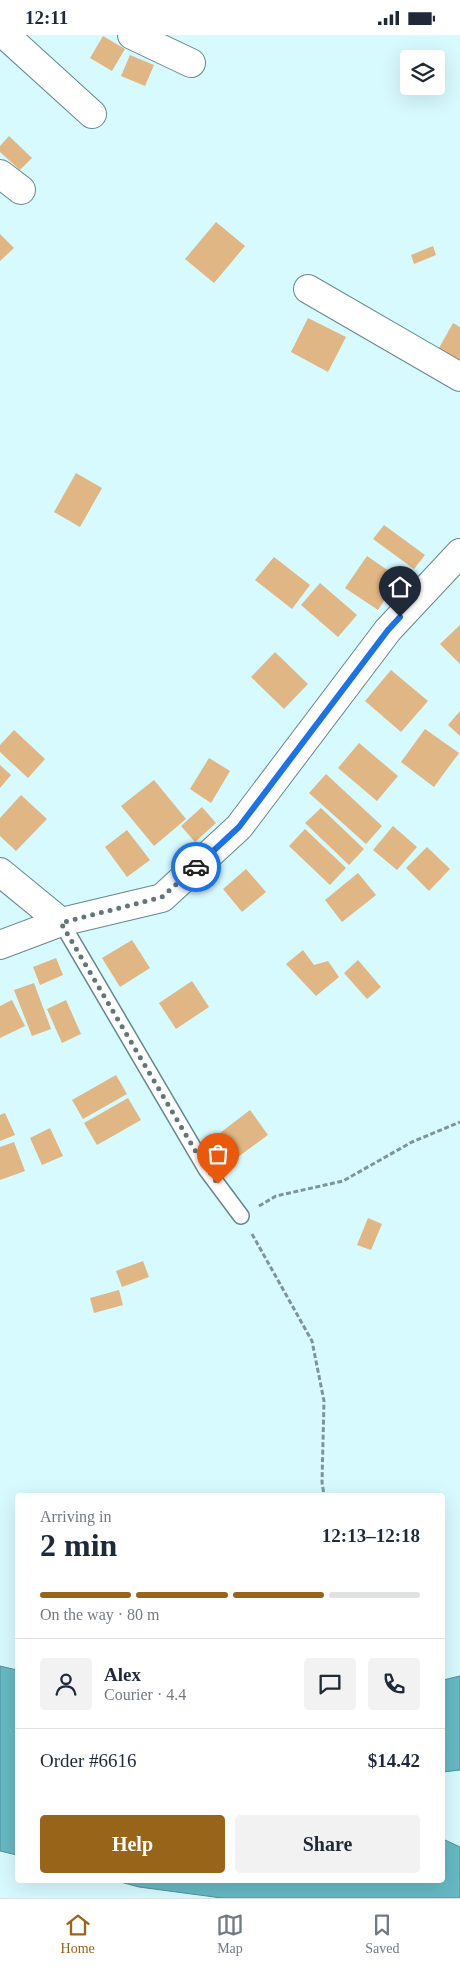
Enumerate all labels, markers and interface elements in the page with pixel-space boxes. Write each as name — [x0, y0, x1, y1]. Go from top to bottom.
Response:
text: 12:11 — [25, 7, 68, 28]
map controls — [400, 50, 445, 95]
button: layers — [400, 50, 445, 95]
pin — [379, 566, 421, 617]
icon: home — [386, 573, 414, 601]
courier — [171, 842, 221, 892]
icon: car — [182, 853, 210, 881]
pin — [197, 1133, 239, 1184]
icon: bag — [204, 1140, 232, 1168]
text: Arriving in — [40, 1508, 112, 1525]
text: 12:13–12:18 — [322, 1525, 420, 1546]
text: 2 min — [40, 1527, 117, 1563]
text: On the way · 80 m — [40, 1606, 160, 1623]
button: person — [40, 1658, 92, 1710]
button: chat — [304, 1658, 356, 1710]
button: phone — [368, 1658, 420, 1710]
text: Alex — [104, 1664, 141, 1685]
text: Courier · 4.4 — [104, 1686, 186, 1703]
text: Order #6616 — [40, 1750, 137, 1771]
text: $14.42 — [368, 1750, 420, 1771]
button: Help — [40, 1815, 225, 1873]
button: Share — [235, 1815, 420, 1873]
tab: Home — [61, 1911, 95, 1957]
tab: Map — [216, 1911, 244, 1957]
tab: Saved — [365, 1911, 399, 1957]

